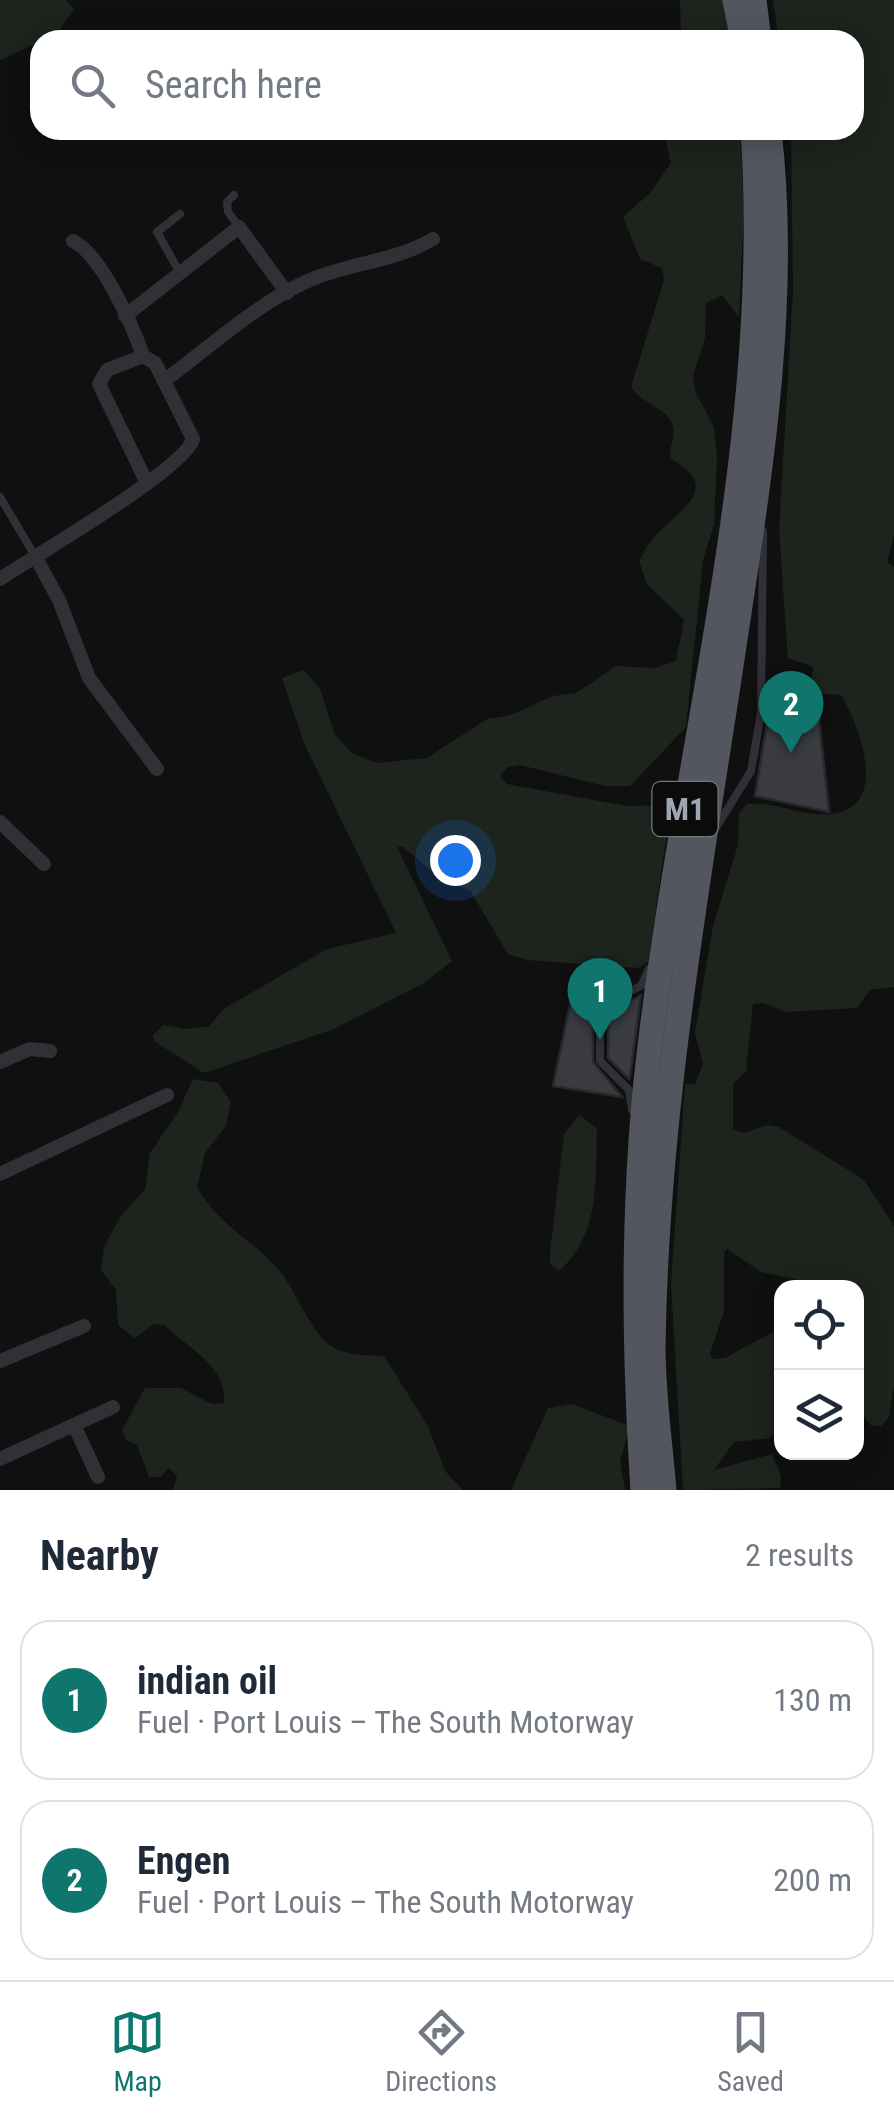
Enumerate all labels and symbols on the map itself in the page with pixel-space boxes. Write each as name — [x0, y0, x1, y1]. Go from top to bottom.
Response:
pin: 2 — [758, 670, 824, 753]
road number: M1 — [652, 782, 718, 836]
your location — [430, 835, 481, 886]
pin: 1 — [568, 958, 632, 1040]

